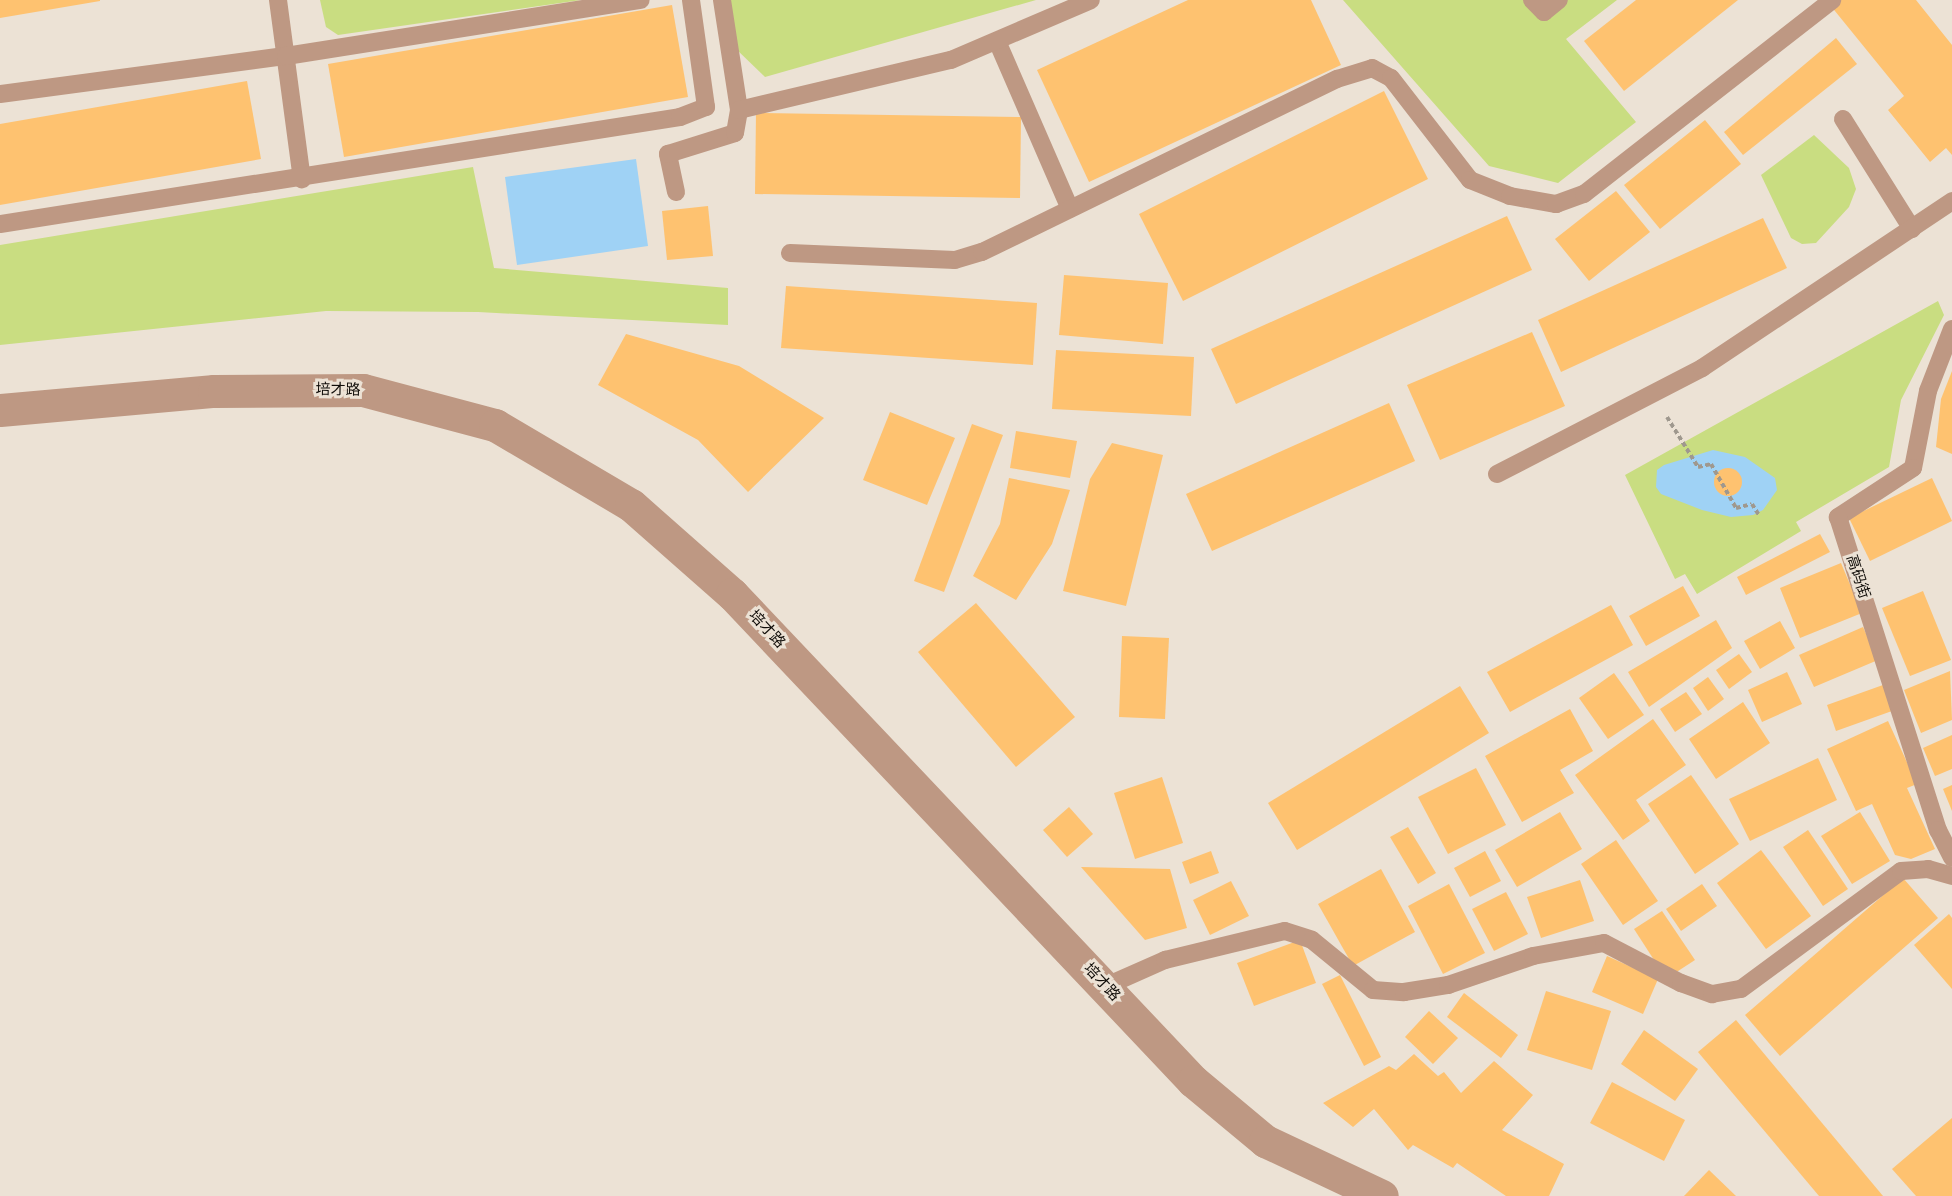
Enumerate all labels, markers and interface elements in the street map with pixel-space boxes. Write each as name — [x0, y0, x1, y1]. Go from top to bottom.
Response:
street label: 培才路 — [315, 382, 361, 400]
street label: 高码街 — [1841, 553, 1873, 601]
street label: 培才路 — [744, 607, 788, 653]
street label: 培才路 — [1079, 960, 1123, 1006]

